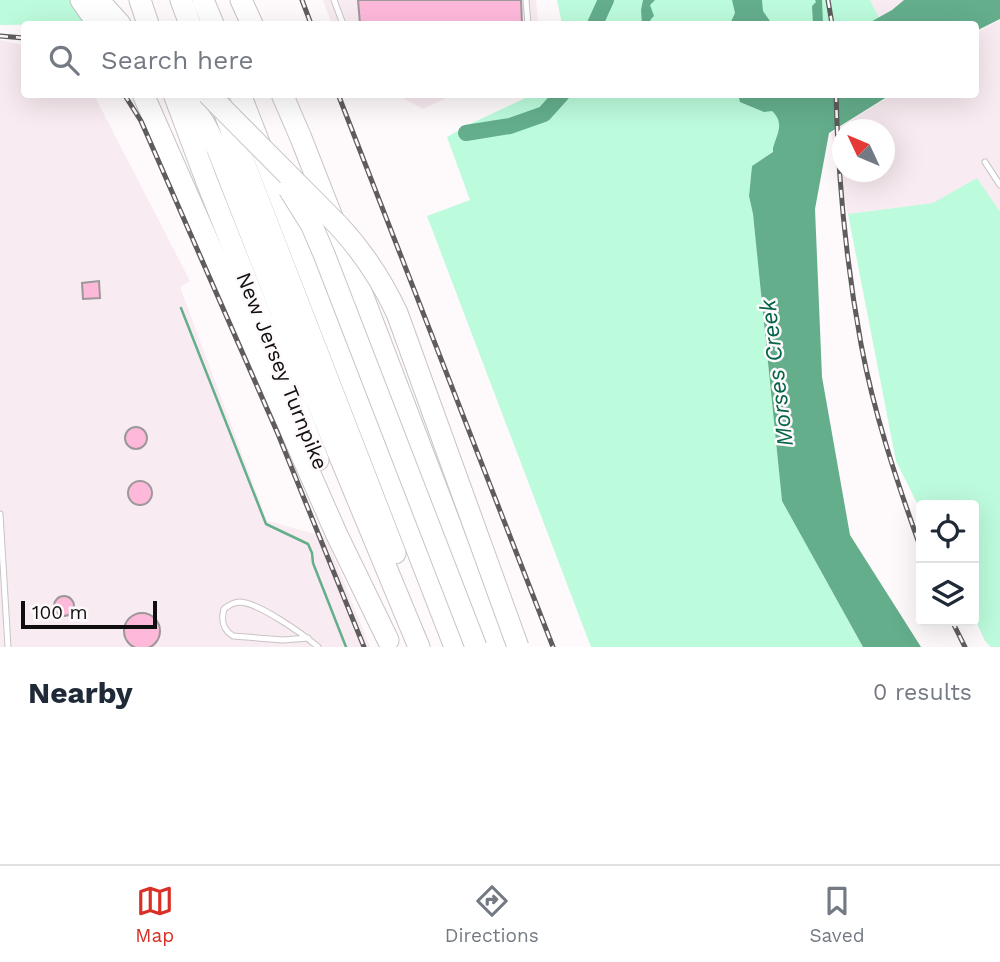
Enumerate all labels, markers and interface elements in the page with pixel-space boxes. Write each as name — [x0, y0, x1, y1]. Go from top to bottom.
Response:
search box — [21, 21, 979, 98]
icon: search — [45, 41, 83, 79]
text: Search here — [101, 45, 253, 75]
north arrow — [832, 119, 895, 182]
street label: New Jersey Turnpike — [231, 268, 334, 473]
water label: Morses Creek — [754, 296, 799, 448]
map controls — [916, 500, 979, 626]
button: locate — [916, 500, 979, 563]
button: layers — [916, 563, 979, 626]
scale bar — [21, 598, 158, 630]
text: 100 m — [32, 601, 88, 624]
text: Nearby — [28, 675, 133, 710]
text: 0 results — [873, 679, 972, 706]
tab: Map — [135, 882, 174, 947]
tab: Directions — [445, 882, 539, 947]
tab: Saved — [809, 882, 865, 947]

